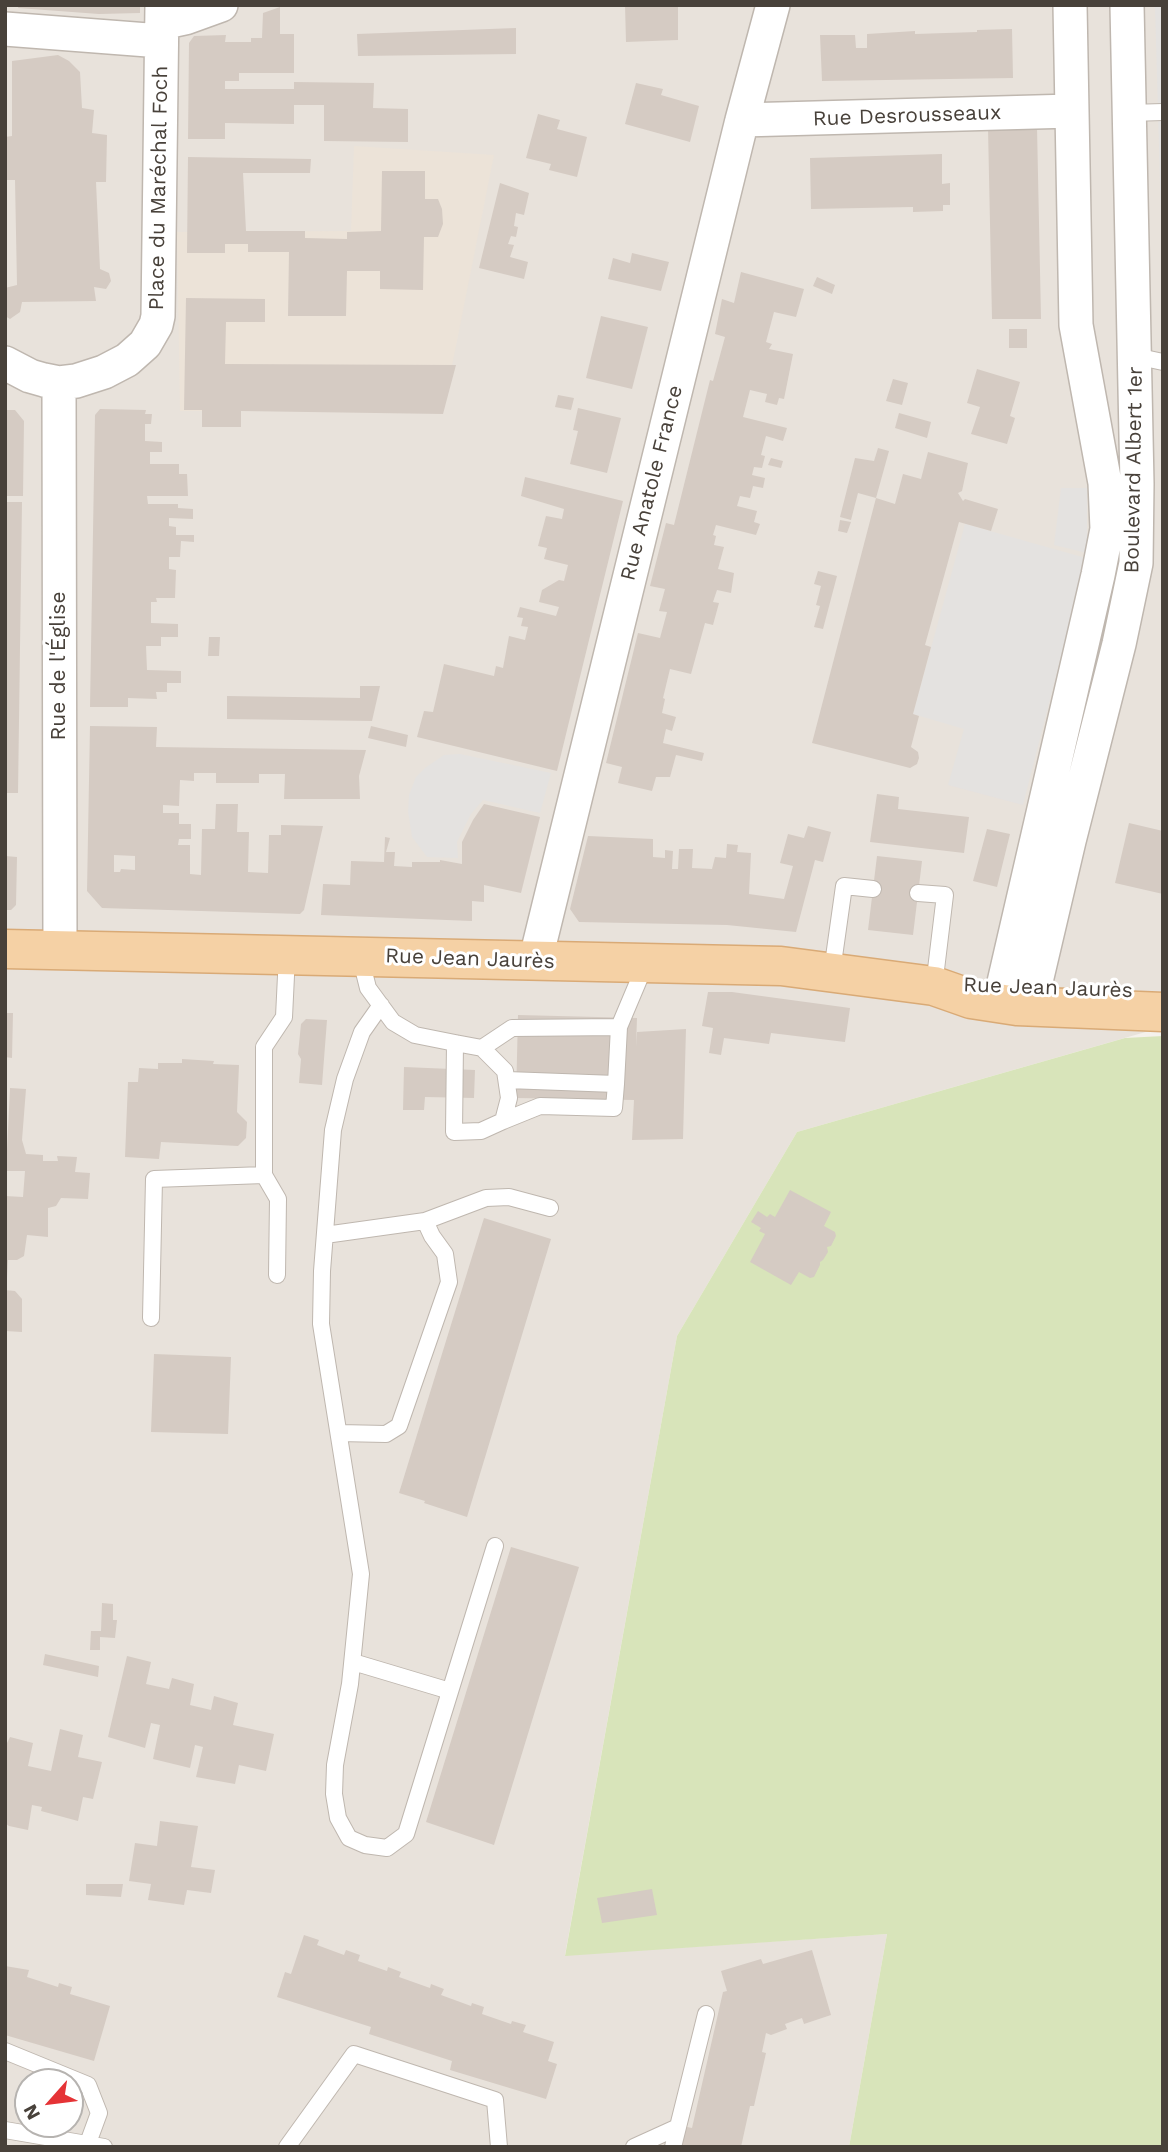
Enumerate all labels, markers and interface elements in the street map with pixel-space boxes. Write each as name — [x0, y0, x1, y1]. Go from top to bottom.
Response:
street label: Place du Maréchal Foch — [144, 65, 174, 311]
street label: Rue Desrousseaux — [812, 100, 1002, 132]
street label: Boulevard Albert 1er — [1120, 366, 1148, 574]
street label: Rue Anatole France — [616, 383, 688, 583]
street label: Rue de l'Église — [46, 591, 72, 741]
street label: Rue Jean Jaurès — [385, 943, 555, 975]
street label: Rue Jean Jaurès — [963, 972, 1133, 1004]
north arrow — [14, 2068, 84, 2138]
text: N — [18, 2101, 45, 2124]

